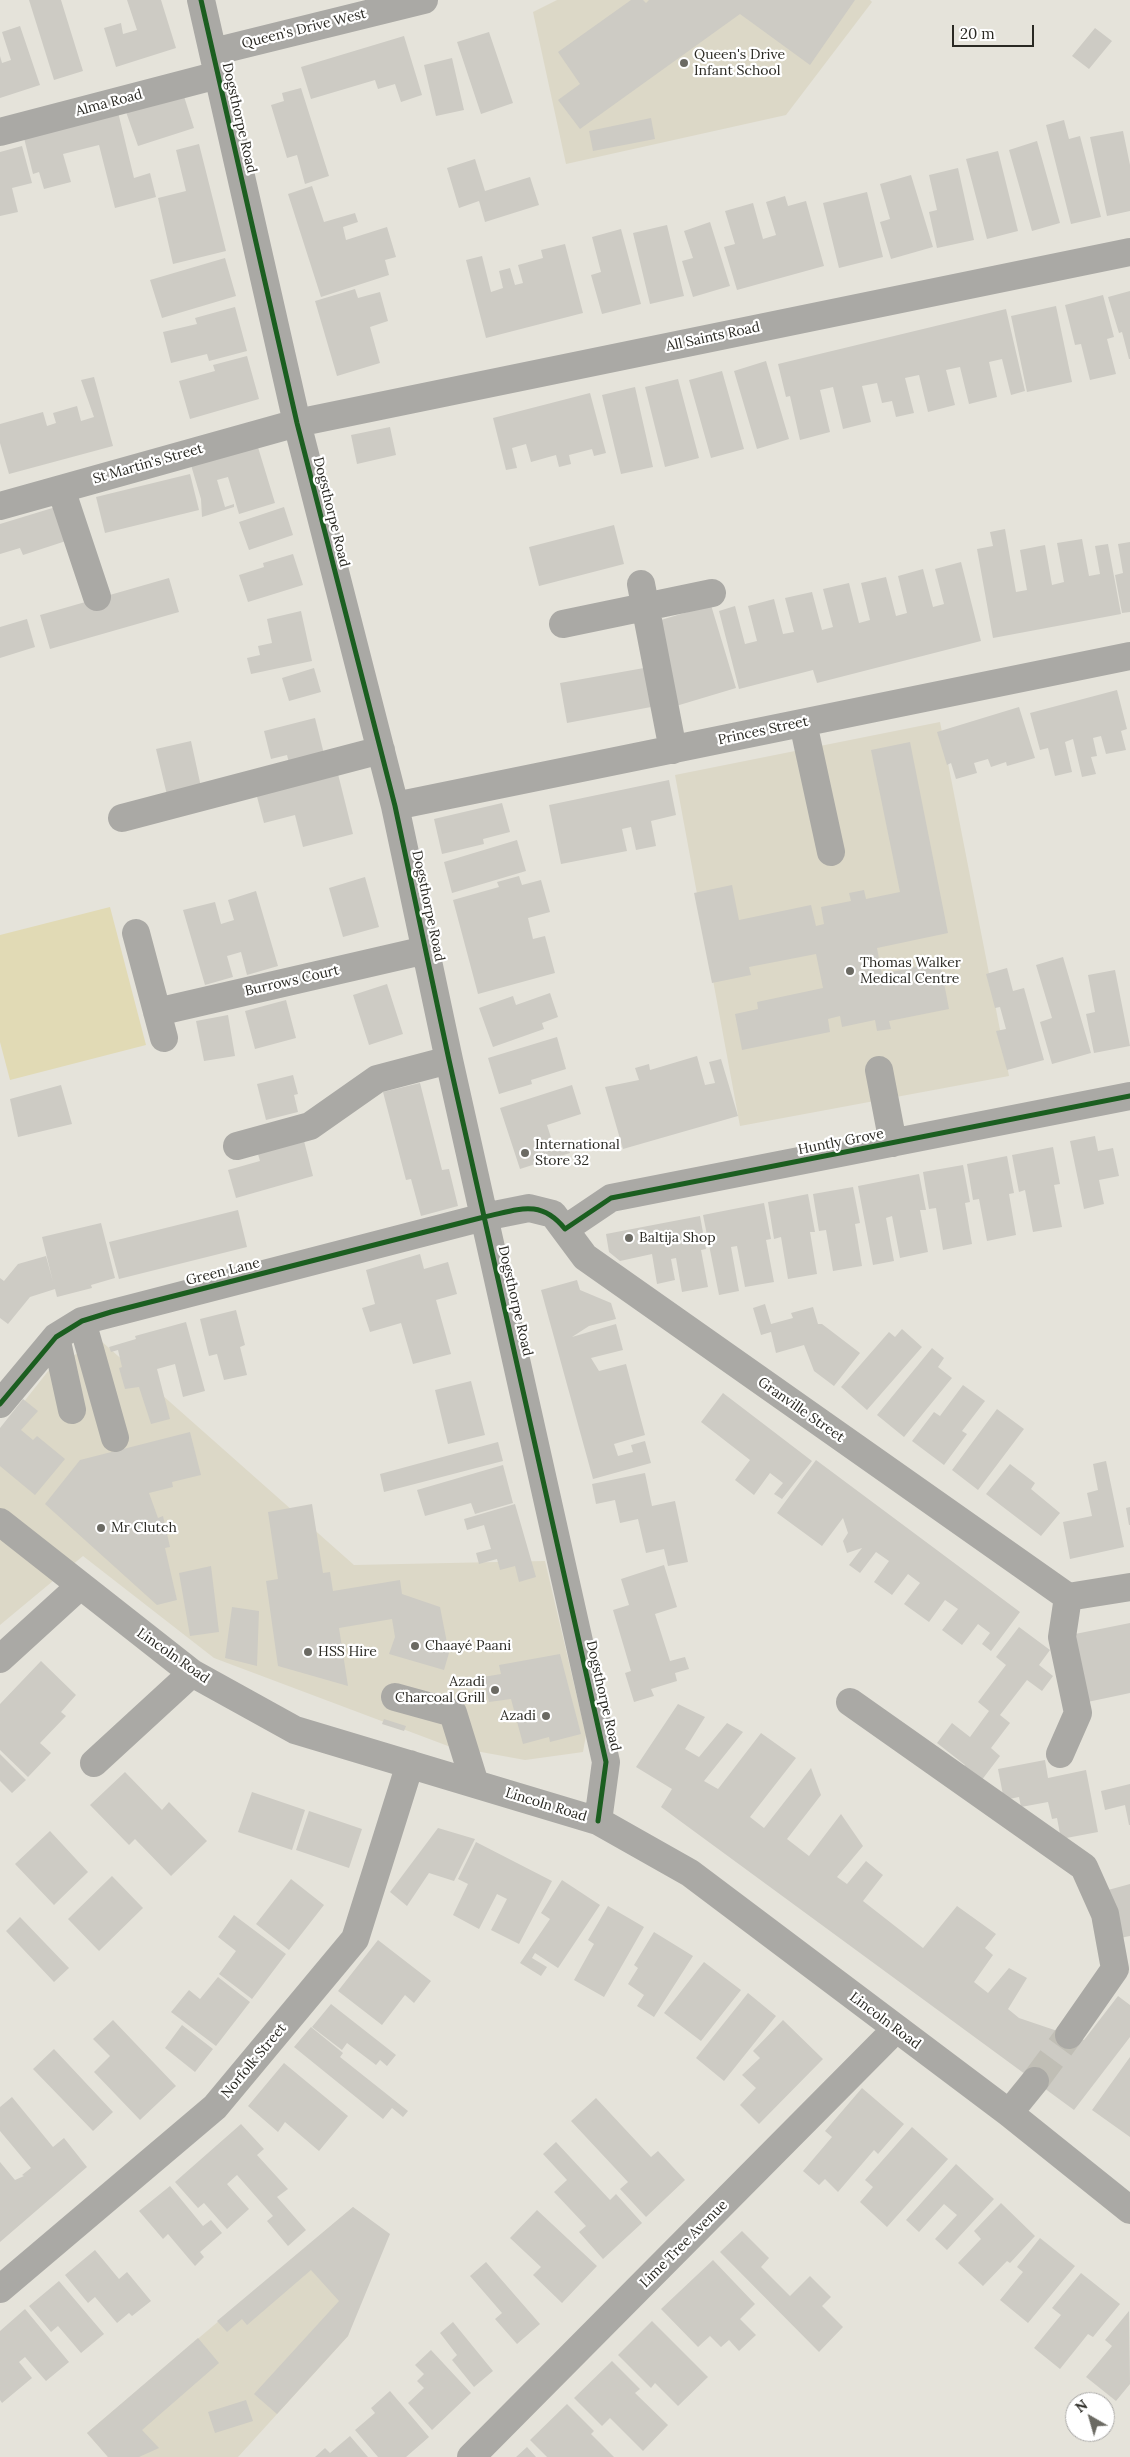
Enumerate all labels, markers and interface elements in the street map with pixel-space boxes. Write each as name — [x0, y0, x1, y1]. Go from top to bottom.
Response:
street label: Queen's Drive West — [240, 5, 368, 53]
scale bar — [955, 15, 1038, 47]
text: 20 m — [960, 24, 995, 43]
place label: Queen's Drive Infant School — [694, 47, 785, 80]
marker: Queen's Drive Infant School — [678, 57, 690, 69]
street label: Dogsthorpe Road — [218, 61, 260, 175]
street label: Alma Road — [74, 86, 144, 120]
street label: All Saints Road — [665, 319, 761, 355]
street label: St Martin's Street — [91, 440, 205, 488]
street label: Dogsthorpe Road — [309, 455, 353, 569]
street label: Princes Street — [716, 713, 810, 749]
street label: Dogsthorpe Road — [408, 849, 448, 963]
place label: Thomas Walker Medical Centre — [860, 955, 961, 988]
street label: Burrows Court — [243, 962, 341, 1000]
marker: Thomas Walker Medical Centre — [844, 965, 856, 977]
street label: Huntly Grove — [797, 1125, 885, 1159]
place label: International Store 32 — [535, 1137, 620, 1170]
marker: International Store 32 — [519, 1147, 531, 1159]
place label: Baltija Shop — [639, 1230, 716, 1246]
marker: Baltija Shop — [623, 1232, 635, 1244]
street label: Dogsthorpe Road — [494, 1244, 536, 1358]
street label: Green Lane — [184, 1255, 262, 1289]
street label: Granville Street — [755, 1374, 847, 1446]
place label: Mr Clutch — [111, 1520, 177, 1536]
marker: Mr Clutch — [95, 1522, 107, 1534]
street label: Lincoln Road — [134, 1625, 212, 1687]
place label: Chaayé Paani — [425, 1638, 511, 1654]
street label: Dogsthorpe Road — [582, 1639, 624, 1753]
marker: Chaayé Paani — [409, 1640, 421, 1652]
place label: HSS Hire — [318, 1644, 377, 1660]
marker: HSS Hire — [302, 1646, 314, 1658]
place label: Azadi Charcoal Grill — [395, 1674, 485, 1706]
marker: Azadi Charcoal Grill — [489, 1684, 501, 1696]
place label: Azadi — [500, 1708, 536, 1724]
marker: Azadi — [540, 1710, 552, 1722]
street label: Lincoln Road — [503, 1785, 589, 1825]
street label: Lincoln Road — [846, 1989, 924, 2053]
street label: Norfolk Street — [218, 2020, 290, 2102]
street label: Lime Tree Avenue — [637, 2197, 731, 2291]
north arrow — [1065, 2392, 1115, 2442]
text: N — [1072, 2396, 1091, 2416]

